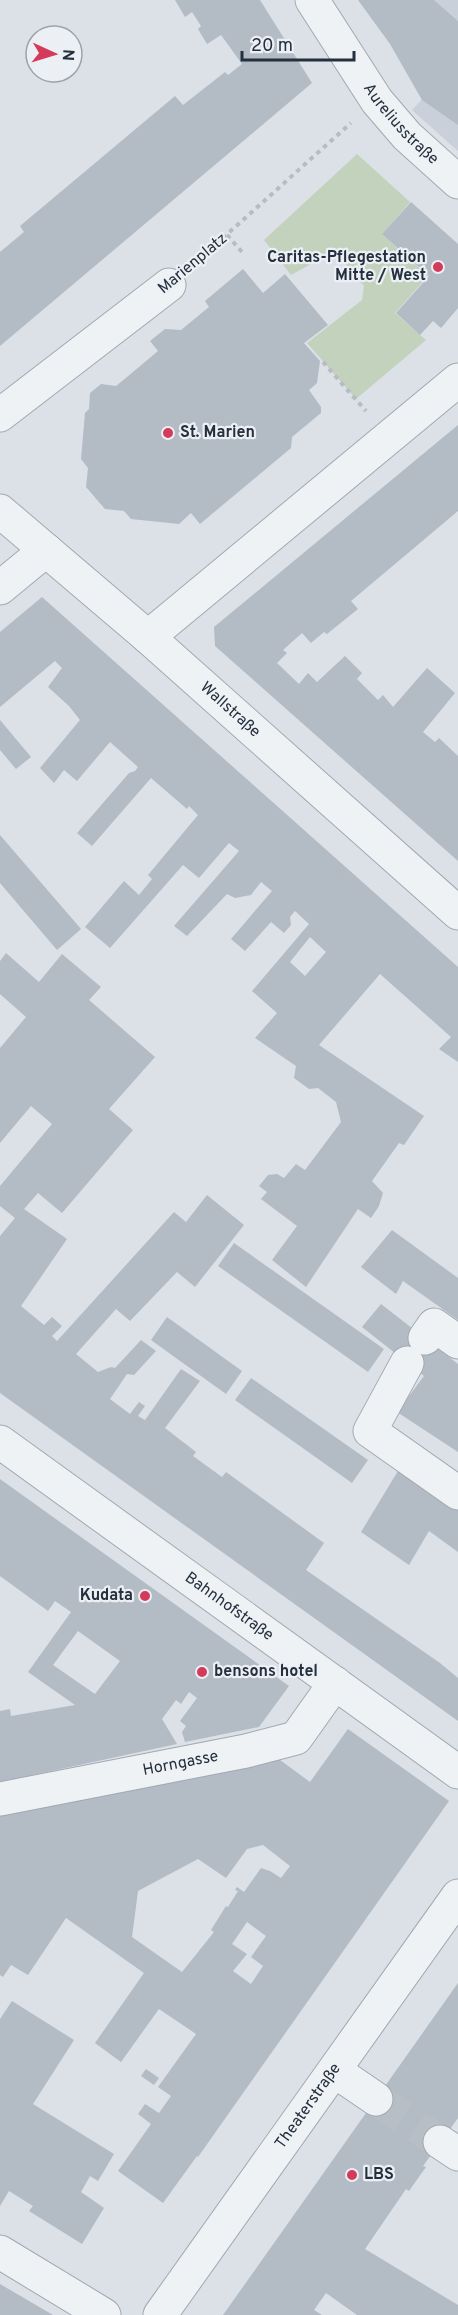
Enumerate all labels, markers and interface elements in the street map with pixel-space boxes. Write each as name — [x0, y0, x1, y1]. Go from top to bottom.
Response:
north arrow — [24, 24, 84, 84]
scale bar — [242, 24, 354, 62]
text: 20 m — [251, 35, 293, 58]
text: N — [57, 48, 77, 61]
street label: Aureliusstraße — [358, 80, 442, 169]
street label: Marienplatz — [154, 229, 232, 299]
place label: Caritas-Pflegestation Mitte / West — [267, 248, 426, 286]
marker: Caritas-Pflegestation Mitte / West — [431, 260, 445, 274]
place label: St. Marien — [180, 423, 255, 443]
marker: St. Marien — [161, 426, 175, 440]
street label: Wallstraße — [195, 678, 264, 742]
street label: Bahnhofstraße — [180, 1568, 277, 1646]
place label: Kudata — [80, 1586, 133, 1606]
marker: Kudata — [138, 1589, 152, 1603]
place label: bensons hotel — [214, 1662, 318, 1682]
marker: bensons hotel — [195, 1665, 209, 1679]
street label: Horngasse — [141, 1747, 220, 1781]
street label: Theaterstraße — [271, 2060, 346, 2153]
place label: LBS — [364, 2165, 394, 2185]
marker: LBS — [345, 2168, 359, 2182]

